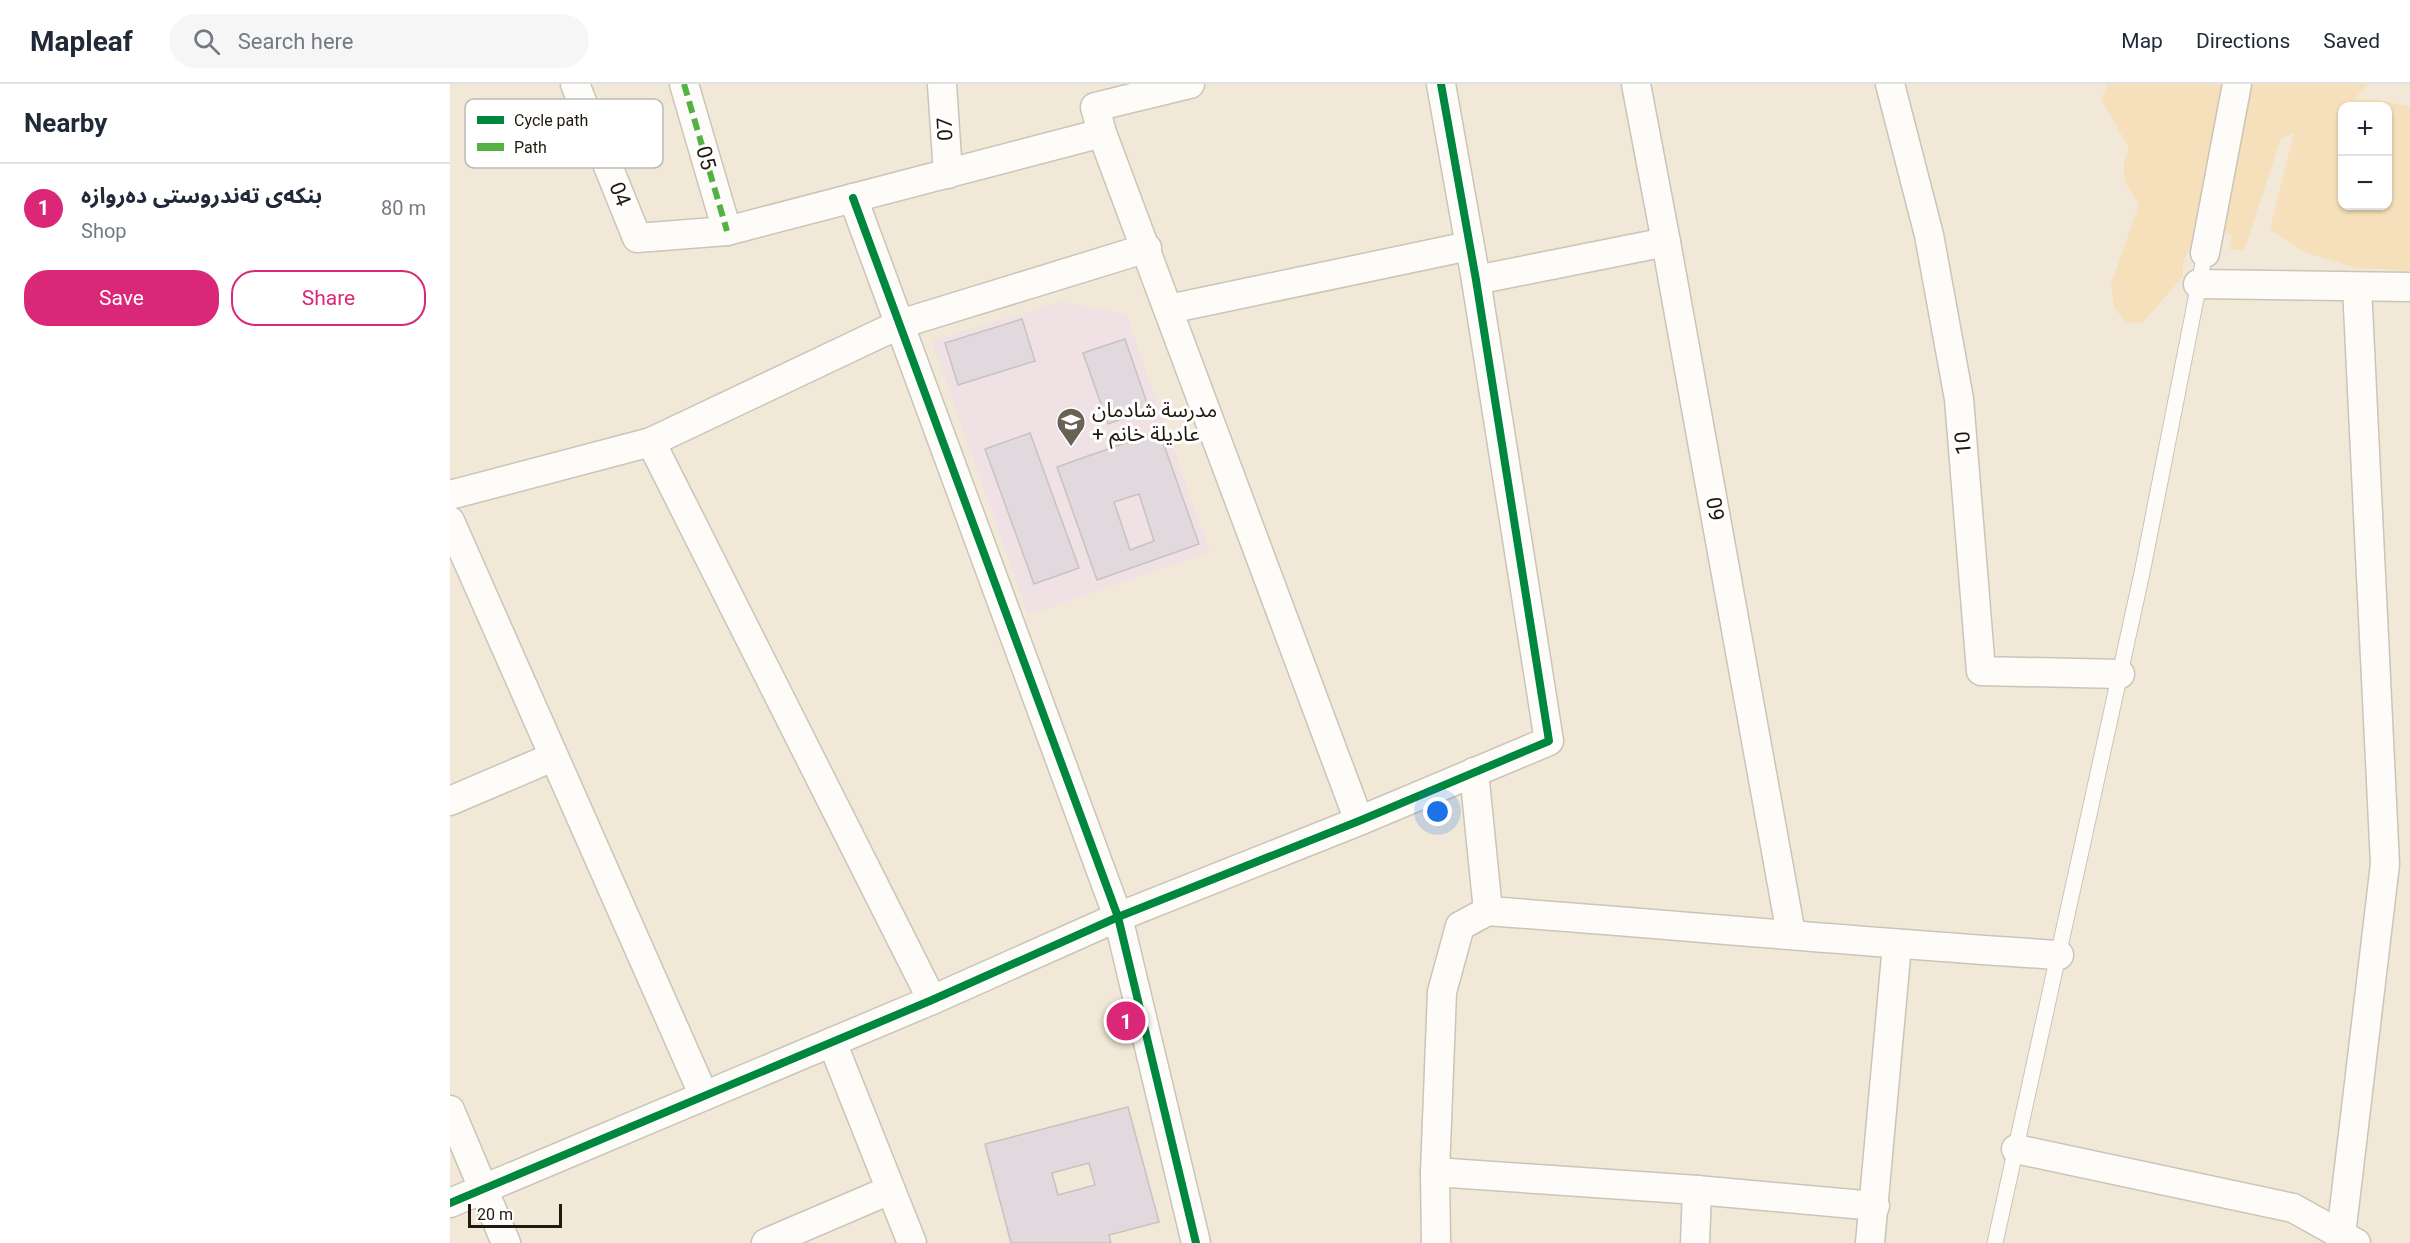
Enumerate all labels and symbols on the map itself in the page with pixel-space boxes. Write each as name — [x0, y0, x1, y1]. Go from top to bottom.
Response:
legend — [465, 99, 663, 168]
text: Cycle path — [514, 111, 588, 130]
street label: 07 — [932, 117, 958, 141]
text: Path — [514, 138, 547, 157]
street label: 05 — [691, 143, 721, 173]
street label: 04 — [604, 179, 636, 210]
place label: مدرسة شادمان + عاديلة خانم — [1092, 398, 1217, 449]
school or university icon: مدرسة شادمان + عاديلة خانم — [1055, 406, 1087, 448]
street label: 10 — [1950, 430, 1976, 456]
street label: 09 — [1701, 495, 1729, 523]
your location — [1423, 797, 1452, 826]
pin: 1 — [1106, 998, 1146, 1044]
scale bar — [468, 1201, 562, 1228]

